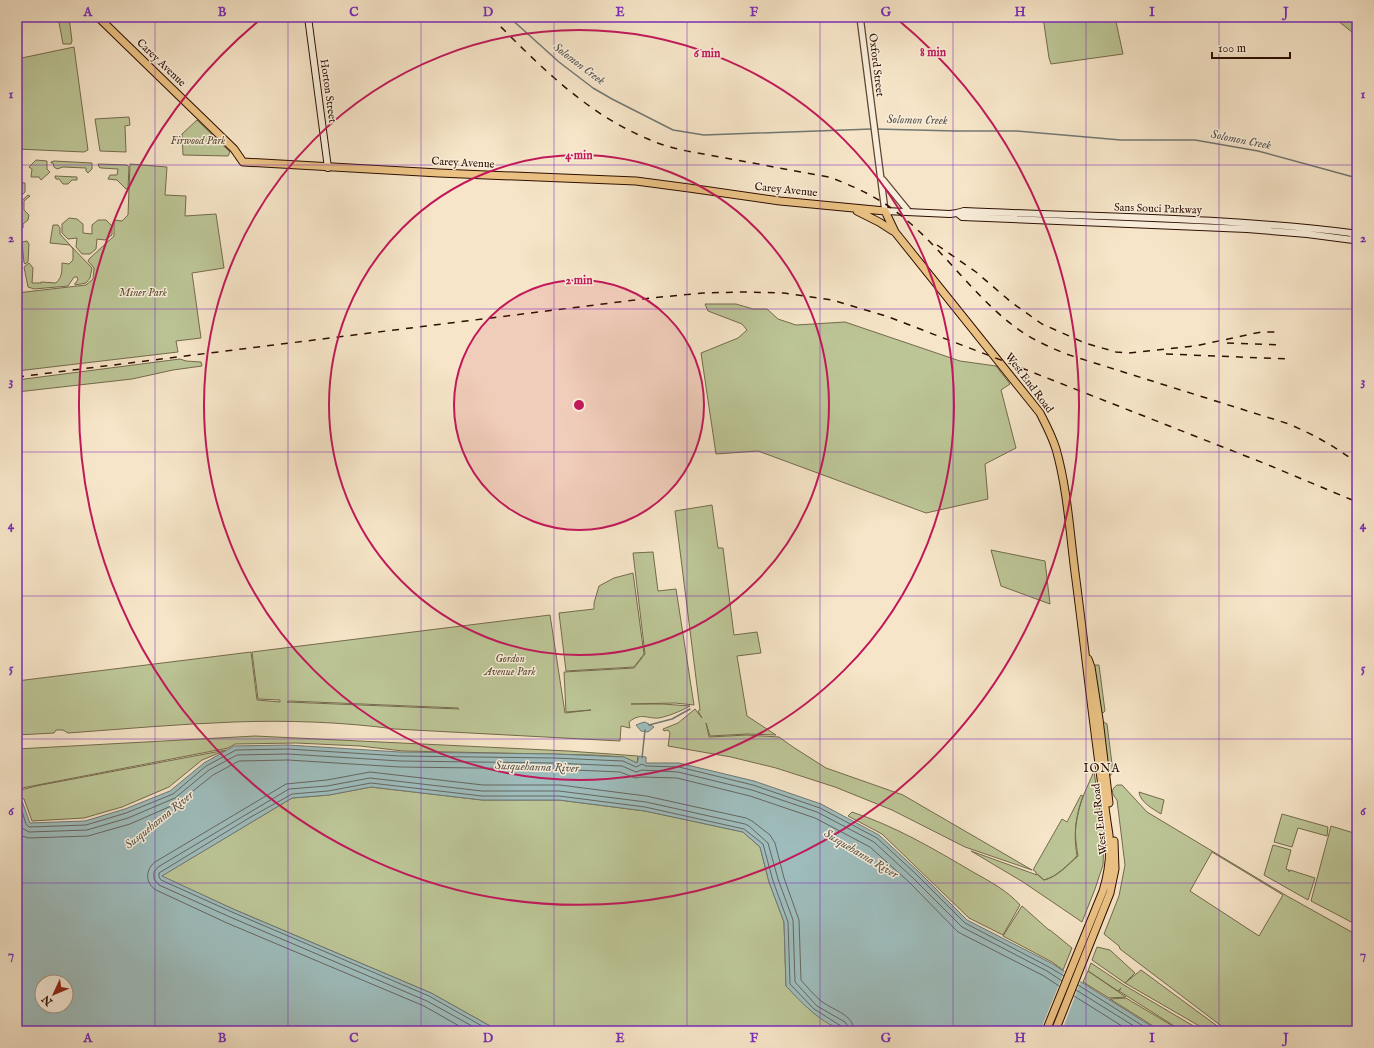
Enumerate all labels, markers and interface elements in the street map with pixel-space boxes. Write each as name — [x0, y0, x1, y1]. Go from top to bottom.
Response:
text: A — [83, 4, 94, 21]
text: B — [218, 4, 227, 21]
text: C — [349, 4, 359, 21]
text: D — [483, 4, 494, 21]
text: E — [615, 4, 625, 21]
text: F — [750, 4, 759, 21]
text: G — [881, 4, 892, 21]
text: H — [1014, 4, 1026, 21]
text: I — [1149, 4, 1155, 21]
text: J — [1281, 4, 1289, 21]
street label: Oxford Street — [865, 32, 887, 98]
scale bar — [1212, 34, 1290, 60]
street label: Carey Avenue — [133, 36, 189, 90]
water label: Solomon Creek — [550, 40, 608, 88]
text: 100 m — [1218, 41, 1246, 56]
text: 8 min — [920, 45, 947, 60]
text: 6 min — [694, 46, 721, 61]
street label: Horton Street — [317, 58, 339, 124]
text: 1 — [9, 86, 14, 103]
text: 1 — [1361, 86, 1366, 103]
water label: Solomon Creek — [886, 112, 948, 128]
water label: Solomon Creek — [1210, 127, 1273, 153]
park label: Firwood Park — [171, 134, 226, 148]
text: 4 min — [565, 148, 593, 163]
street label: Carey Avenue — [431, 154, 495, 172]
street label: Carey Avenue — [754, 180, 818, 200]
street label: Sans Souci Parkway — [1114, 200, 1203, 218]
text: 2 — [8, 230, 14, 247]
text: 2 — [1360, 230, 1366, 247]
text: 2 min — [565, 273, 593, 288]
park label: Miner Park — [119, 286, 168, 300]
street label: West End Road — [1002, 350, 1056, 416]
text: 3 — [9, 373, 14, 390]
text: 3 — [1361, 373, 1366, 390]
centre of rings — [572, 398, 586, 412]
text: 4 — [8, 517, 15, 534]
text: 4 — [1360, 517, 1367, 534]
park label: Gordon Avenue Park — [483, 652, 536, 679]
text: 5 — [9, 660, 14, 677]
text: 5 — [1361, 660, 1366, 677]
water label: Susquehanna River — [495, 758, 580, 776]
district label: IONA — [1083, 761, 1121, 776]
street label: West End Road — [1089, 783, 1111, 855]
water label: Susquehanna River — [122, 787, 197, 852]
text: 6 — [8, 803, 14, 820]
text: 6 — [1360, 803, 1366, 820]
water label: Susquehanna River — [821, 826, 902, 883]
text: 7 — [8, 947, 14, 964]
text: 7 — [1360, 947, 1366, 964]
north arrow — [34, 974, 74, 1014]
text: N — [39, 992, 57, 1009]
text: A — [83, 1030, 94, 1047]
text: B — [218, 1030, 227, 1047]
text: C — [349, 1030, 359, 1047]
text: D — [483, 1030, 494, 1047]
text: E — [615, 1030, 625, 1047]
text: F — [750, 1030, 759, 1047]
text: G — [881, 1030, 892, 1047]
text: H — [1014, 1030, 1026, 1047]
text: I — [1149, 1030, 1155, 1047]
text: J — [1281, 1030, 1289, 1047]

